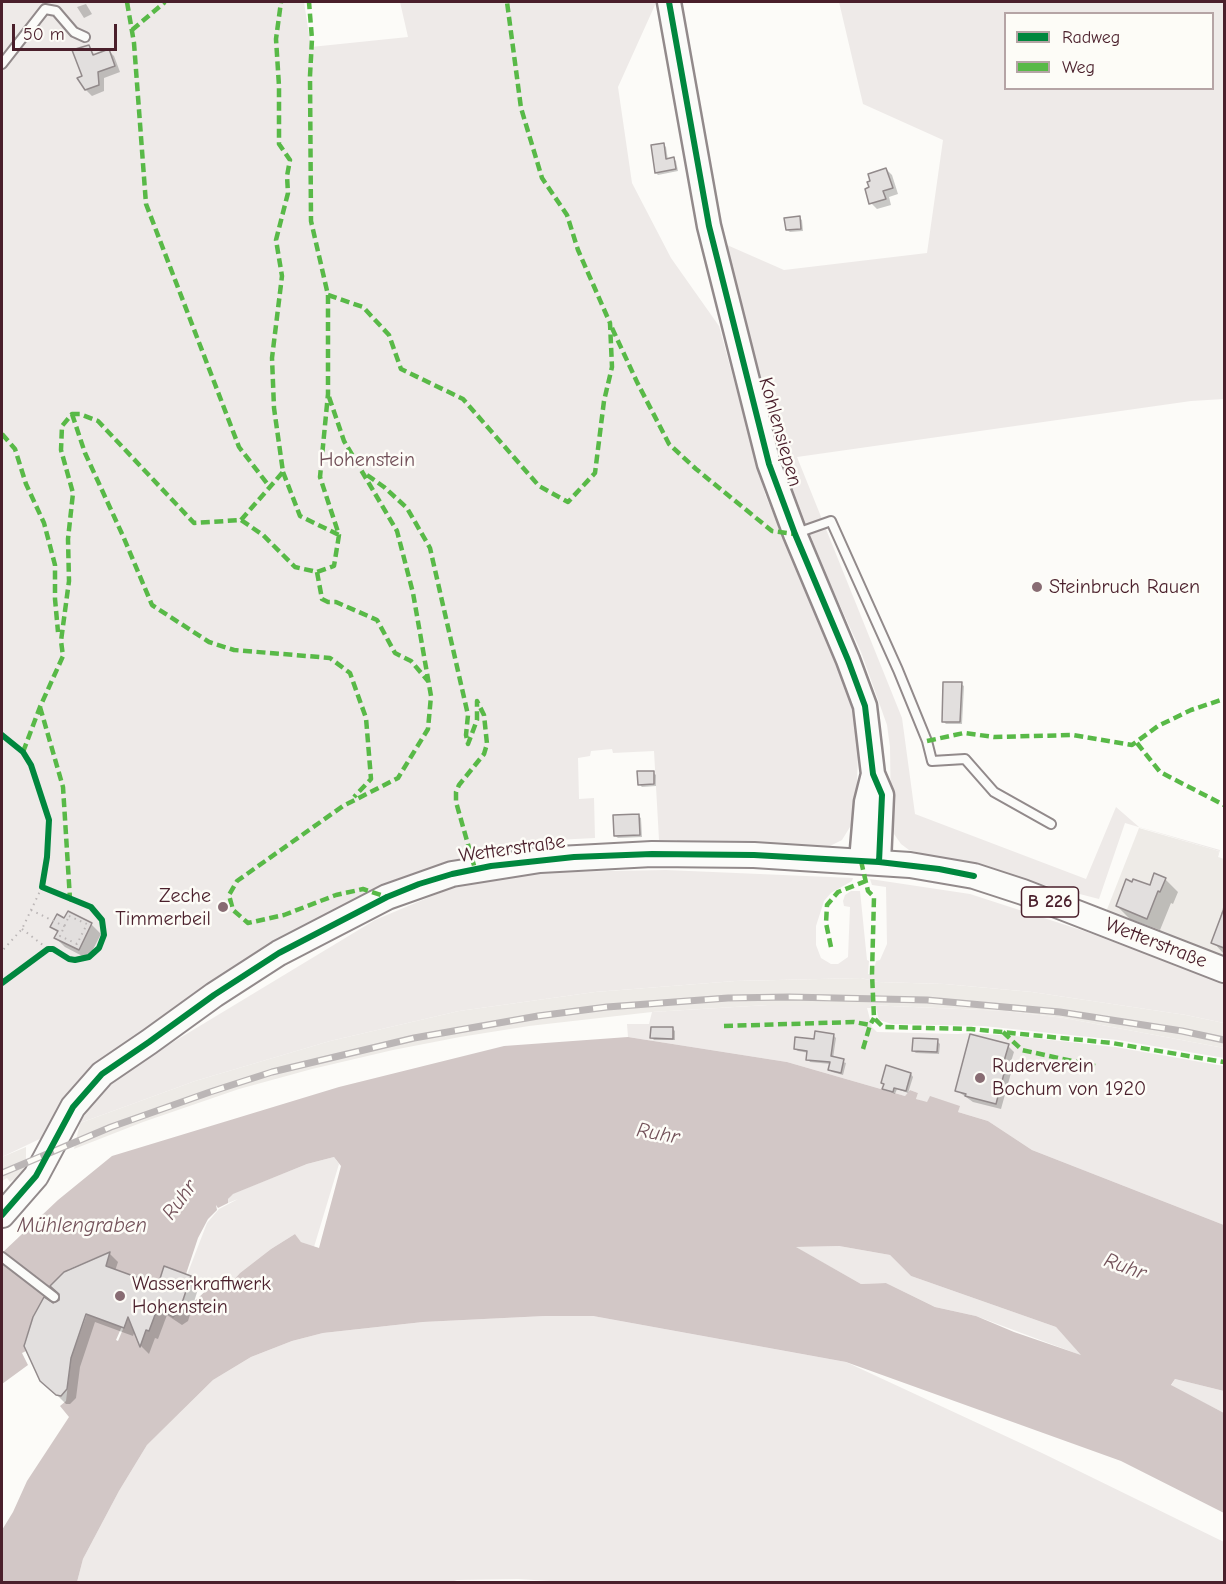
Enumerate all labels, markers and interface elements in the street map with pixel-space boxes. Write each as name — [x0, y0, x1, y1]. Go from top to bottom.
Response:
scale bar — [15, 12, 120, 50]
legend — [1004, 12, 1214, 90]
text: 50 m — [23, 24, 65, 45]
text: Radweg — [1062, 27, 1120, 48]
text: Weg — [1062, 57, 1095, 78]
street label: Kohlensiepen — [753, 375, 807, 489]
park label: Hohenstein — [319, 448, 415, 472]
place label: Steinbruch Rauen — [1049, 575, 1200, 599]
marker: Steinbruch Rauen — [1030, 580, 1044, 594]
street label: Wetterstraße — [457, 830, 567, 868]
place label: Zeche Timmerbeil — [115, 884, 211, 931]
road number: B 226 — [1022, 887, 1078, 917]
marker: Zeche Timmerbeil — [216, 900, 230, 914]
street label: Wetterstraße — [1102, 913, 1210, 973]
place label: Ruderverein Bochum von 1920 — [992, 1054, 1146, 1101]
marker: Ruderverein Bochum von 1920 — [973, 1071, 987, 1085]
water label: Ruhr — [635, 1118, 681, 1150]
water label: Ruhr — [157, 1175, 203, 1225]
water label: Mühlengraben — [17, 1213, 147, 1239]
water label: Ruhr — [1100, 1248, 1150, 1286]
place label: Wasserkraftwerk Hohenstein — [132, 1272, 271, 1319]
marker: Wasserkraftwerk Hohenstein — [113, 1289, 127, 1303]

